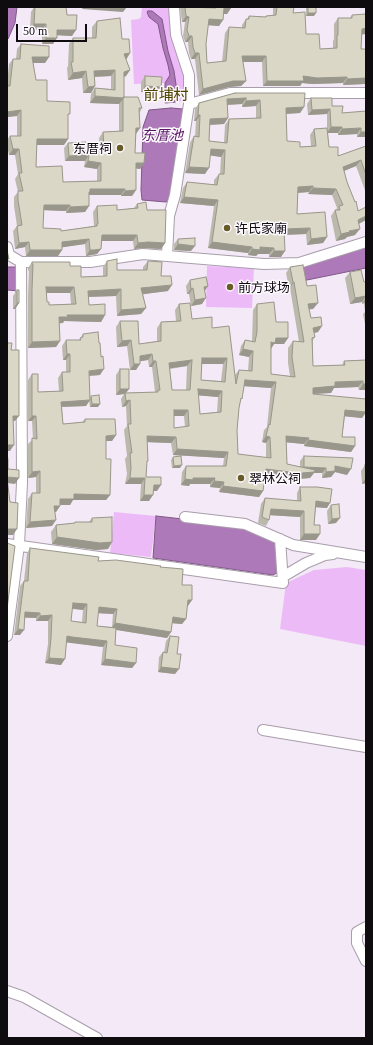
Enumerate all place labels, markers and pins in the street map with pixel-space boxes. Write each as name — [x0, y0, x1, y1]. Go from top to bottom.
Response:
place label: 东厝祠 — [73, 140, 112, 156]
marker: 东厝祠 — [115, 143, 125, 153]
place label: 许氏家廟 — [235, 220, 287, 236]
marker: 许氏家廟 — [222, 223, 232, 233]
place label: 前方球场 — [238, 279, 290, 295]
marker: 前方球场 — [225, 282, 235, 292]
place label: 翠林公祠 — [249, 470, 301, 486]
marker: 翠林公祠 — [236, 473, 246, 483]

